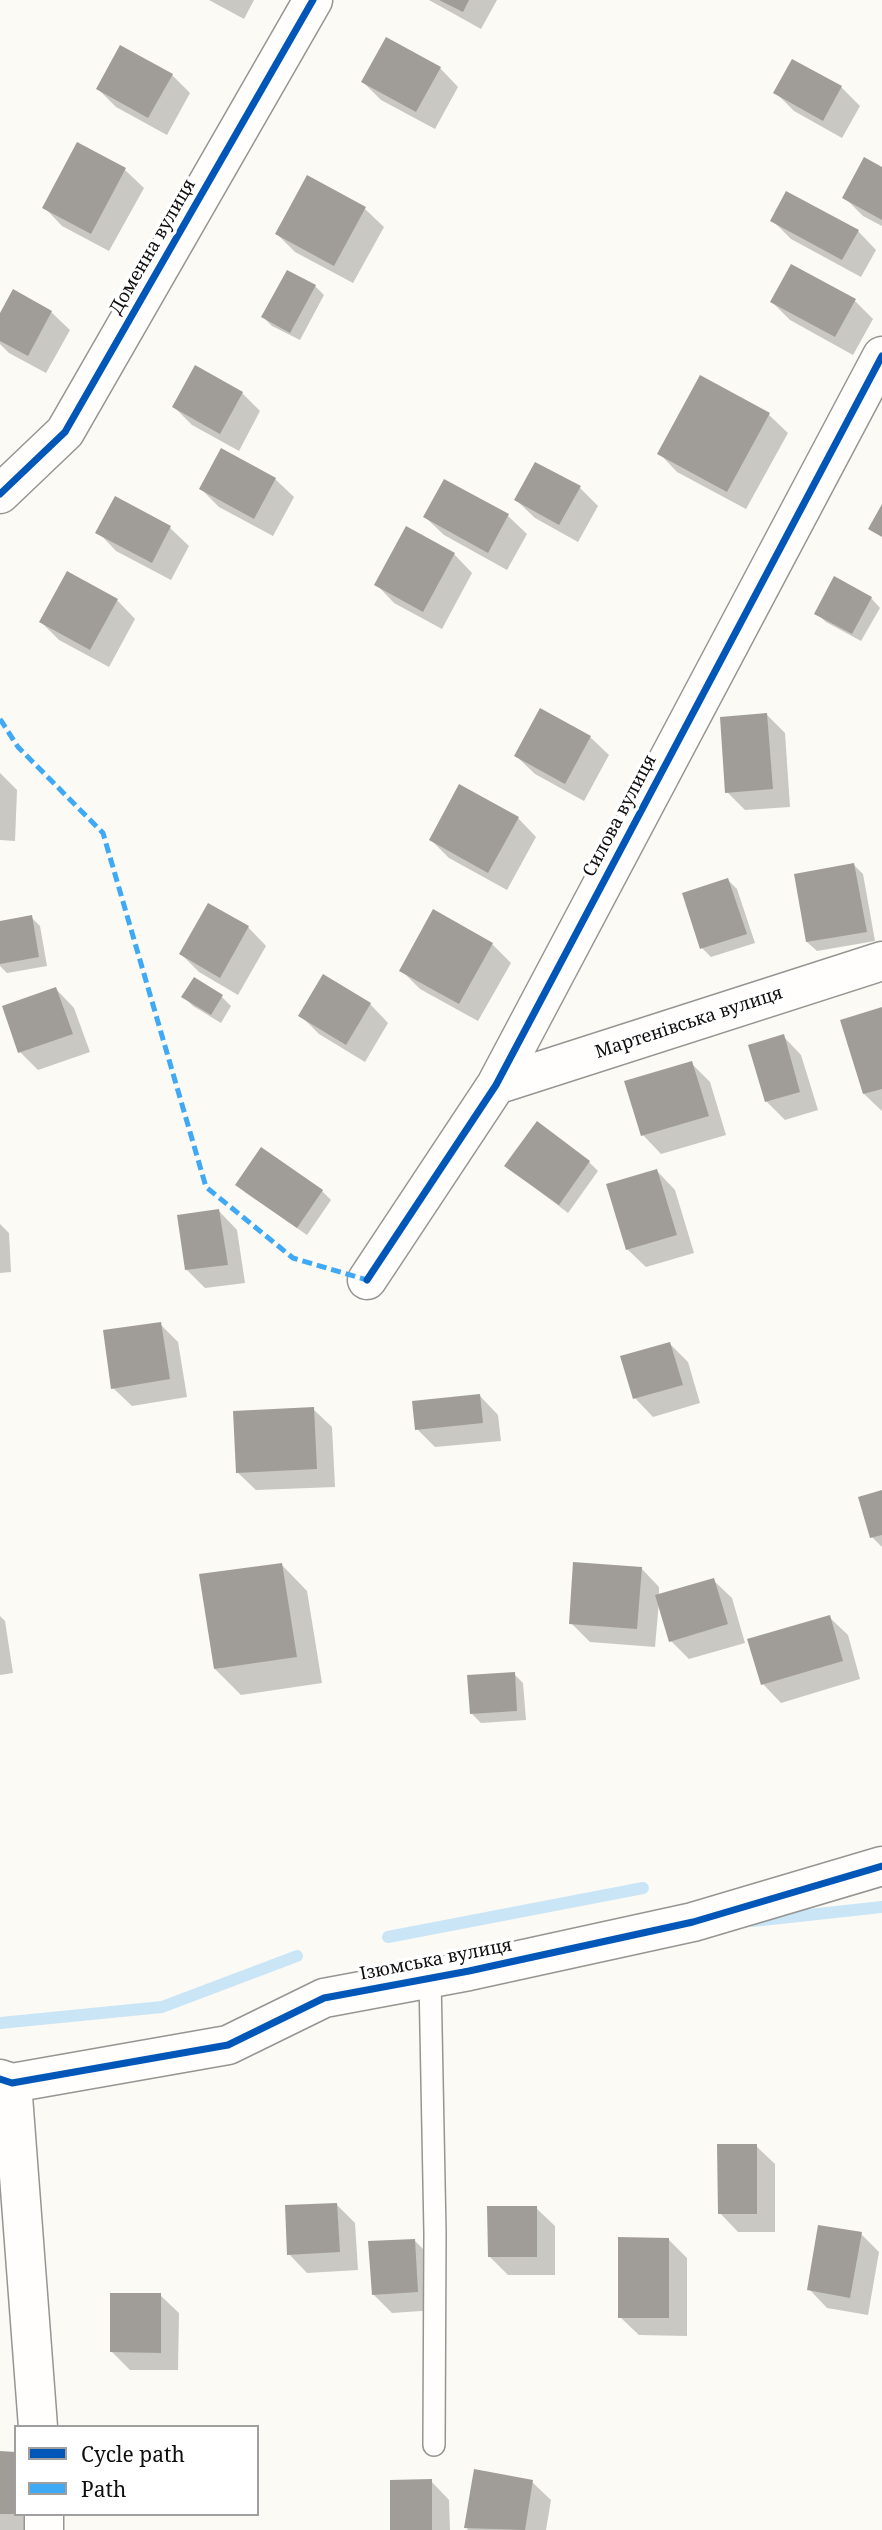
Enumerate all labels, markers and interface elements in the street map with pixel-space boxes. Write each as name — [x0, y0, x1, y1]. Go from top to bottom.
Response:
street label: Доменна вулиця — [105, 175, 201, 319]
street label: Силова вулиця — [579, 751, 661, 881]
street label: Мартенівська вулиця — [592, 982, 786, 1064]
street label: Ізюмська вулиця — [358, 1935, 514, 1985]
legend — [14, 2425, 259, 2516]
text: Cycle path — [81, 2440, 185, 2468]
text: Path — [81, 2475, 126, 2503]

